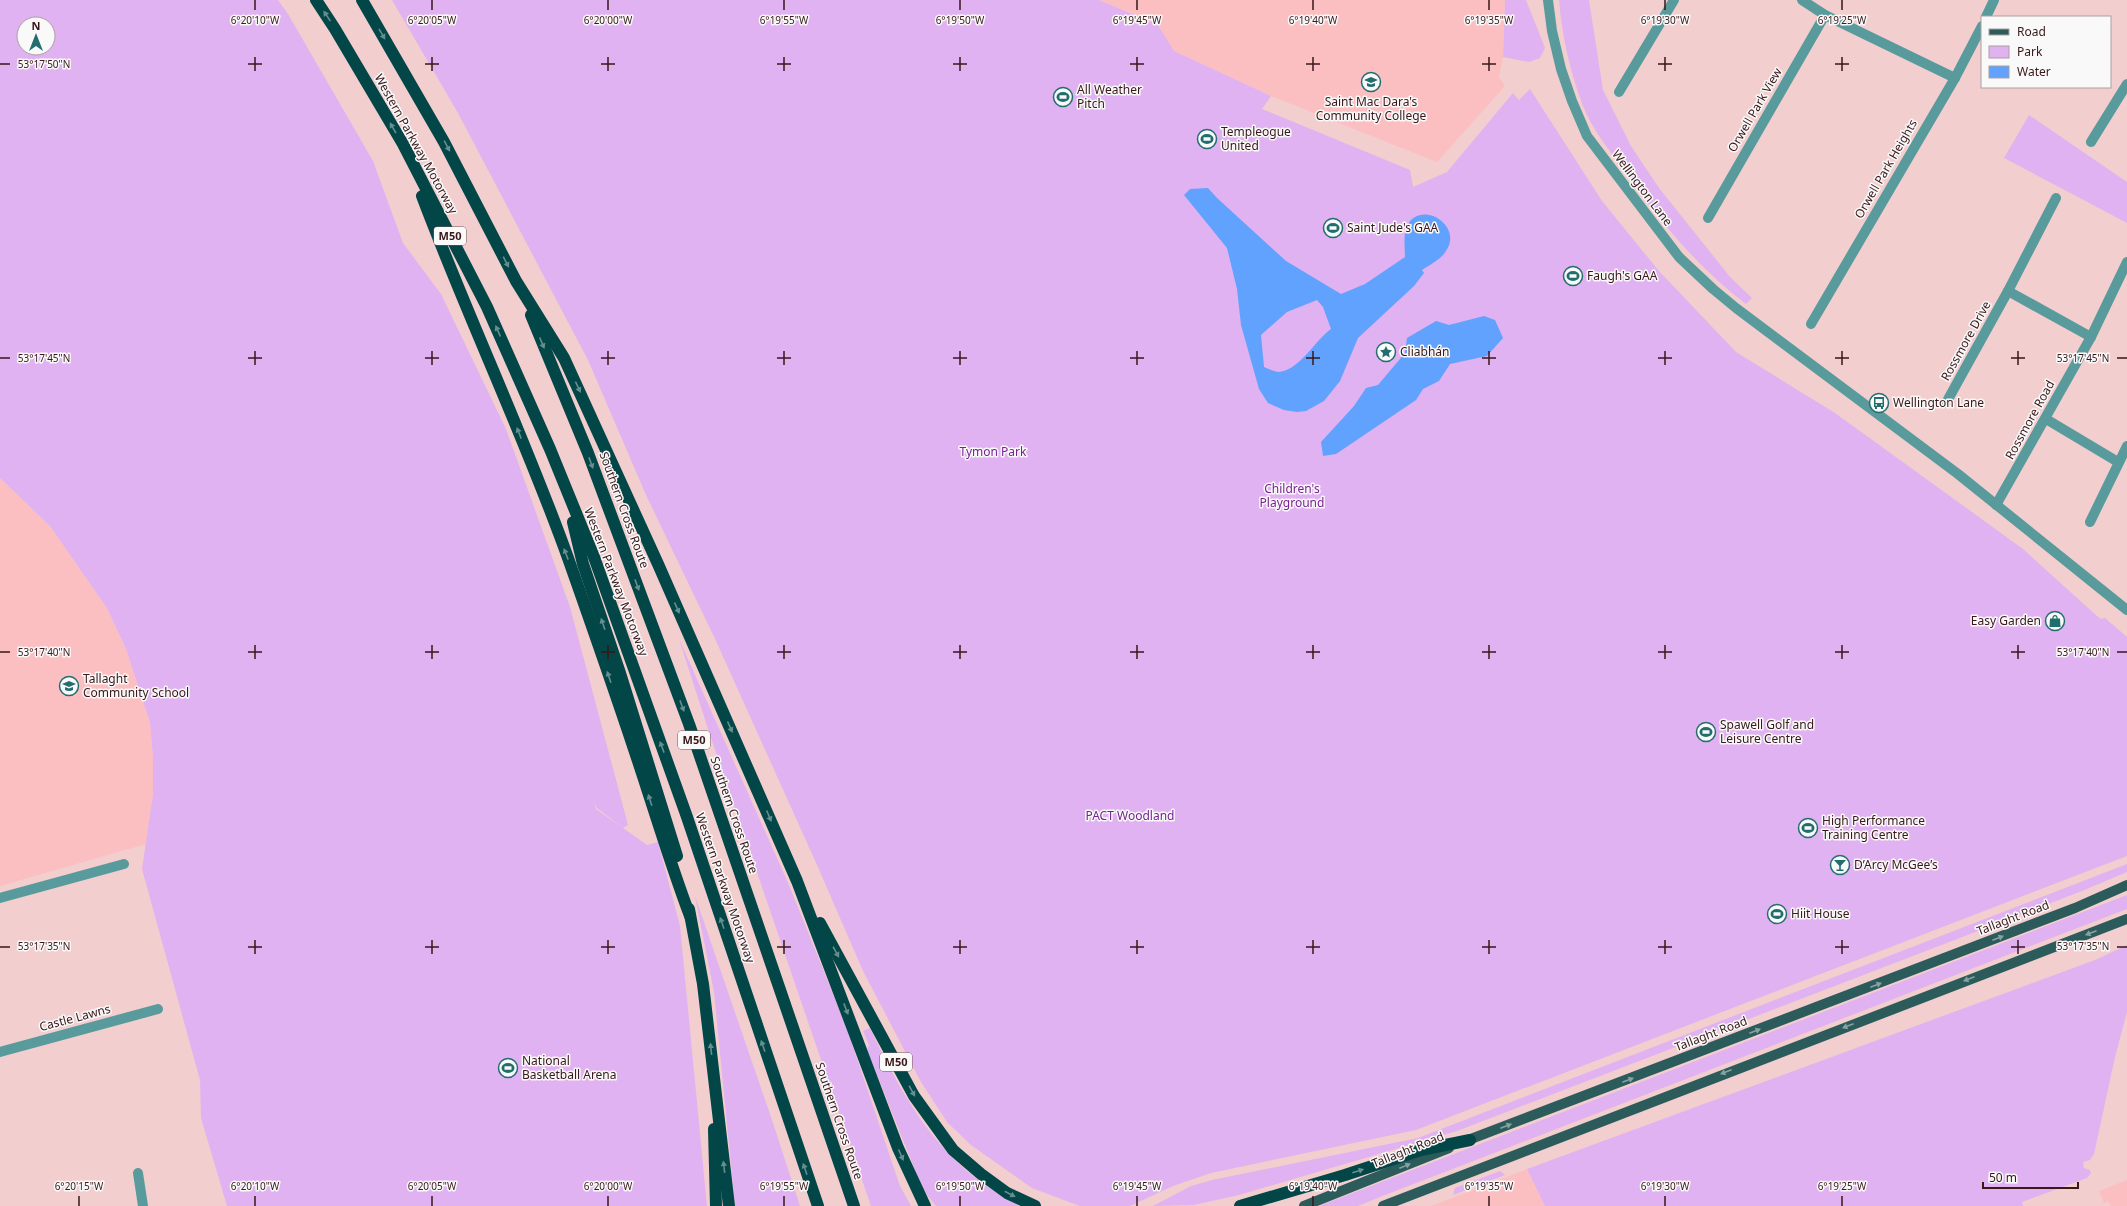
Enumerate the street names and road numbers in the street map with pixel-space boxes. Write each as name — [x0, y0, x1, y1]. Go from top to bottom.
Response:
street label: Orwell Park View — [1724, 64, 1786, 155]
street label: Western Parkway Motorway — [371, 71, 463, 218]
street label: Orwell Park Heights — [1850, 116, 1921, 221]
street label: Wellington Lane — [1608, 146, 1677, 229]
road number: M50 — [434, 227, 466, 245]
street label: Rossmore Drive — [1937, 298, 1995, 384]
street label: Rossmore Road — [2001, 377, 2058, 462]
street label: Southern Cross Route — [595, 449, 654, 571]
street label: Western Parkway Motorway — [580, 505, 653, 659]
road number: M50 — [678, 731, 710, 749]
street label: Southern Cross Route — [706, 754, 763, 876]
street label: Western Parkway Motorway — [692, 810, 759, 966]
street label: Tallaght Road — [1974, 896, 2052, 939]
street label: Castle Lawns — [37, 1000, 113, 1035]
street label: Tallaght Road — [1672, 1012, 1750, 1055]
road number: M50 — [880, 1053, 912, 1071]
street label: Southern Cross Route — [811, 1060, 868, 1182]
street label: Tallaght Road — [1369, 1127, 1446, 1172]

